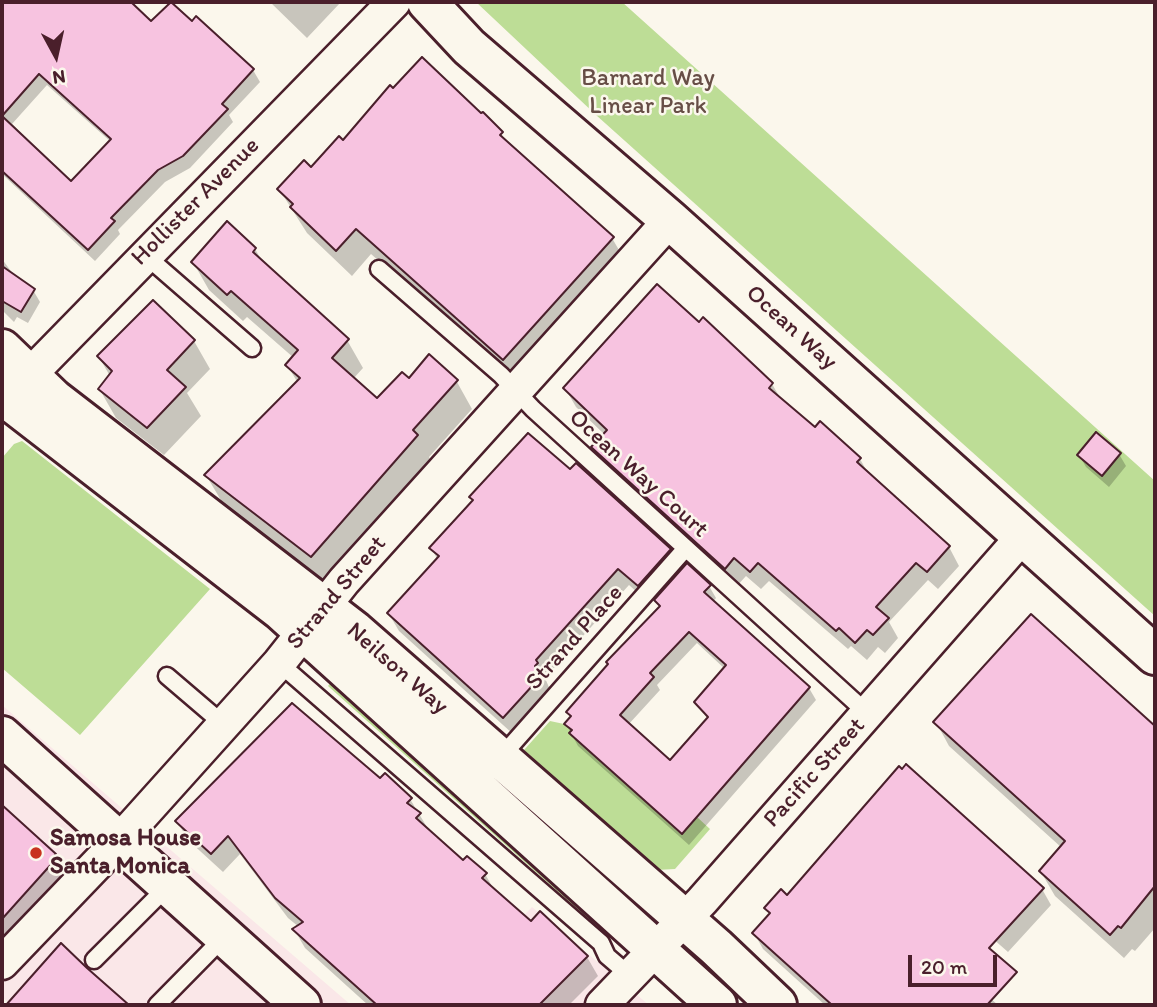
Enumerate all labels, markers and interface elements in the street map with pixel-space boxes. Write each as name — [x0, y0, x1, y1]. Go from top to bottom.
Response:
north arrow — [21, 21, 91, 91]
text: N — [51, 65, 67, 90]
park label: Barnard Way Linear Park — [581, 65, 715, 121]
street label: Hollister Avenue — [126, 132, 266, 272]
street label: Ocean Way — [739, 279, 843, 377]
street label: Ocean Way Court — [562, 404, 714, 544]
street label: Strand Street — [281, 530, 393, 656]
street label: Strand Place — [520, 579, 630, 697]
street label: Neilson Way — [340, 617, 454, 721]
street label: Pacific Street — [758, 712, 872, 834]
place label: Samosa House Santa Monica — [50, 825, 201, 881]
marker: Samosa House Santa Monica — [28, 845, 44, 861]
scale bar — [912, 940, 1001, 984]
text: 20 m — [921, 954, 967, 979]

